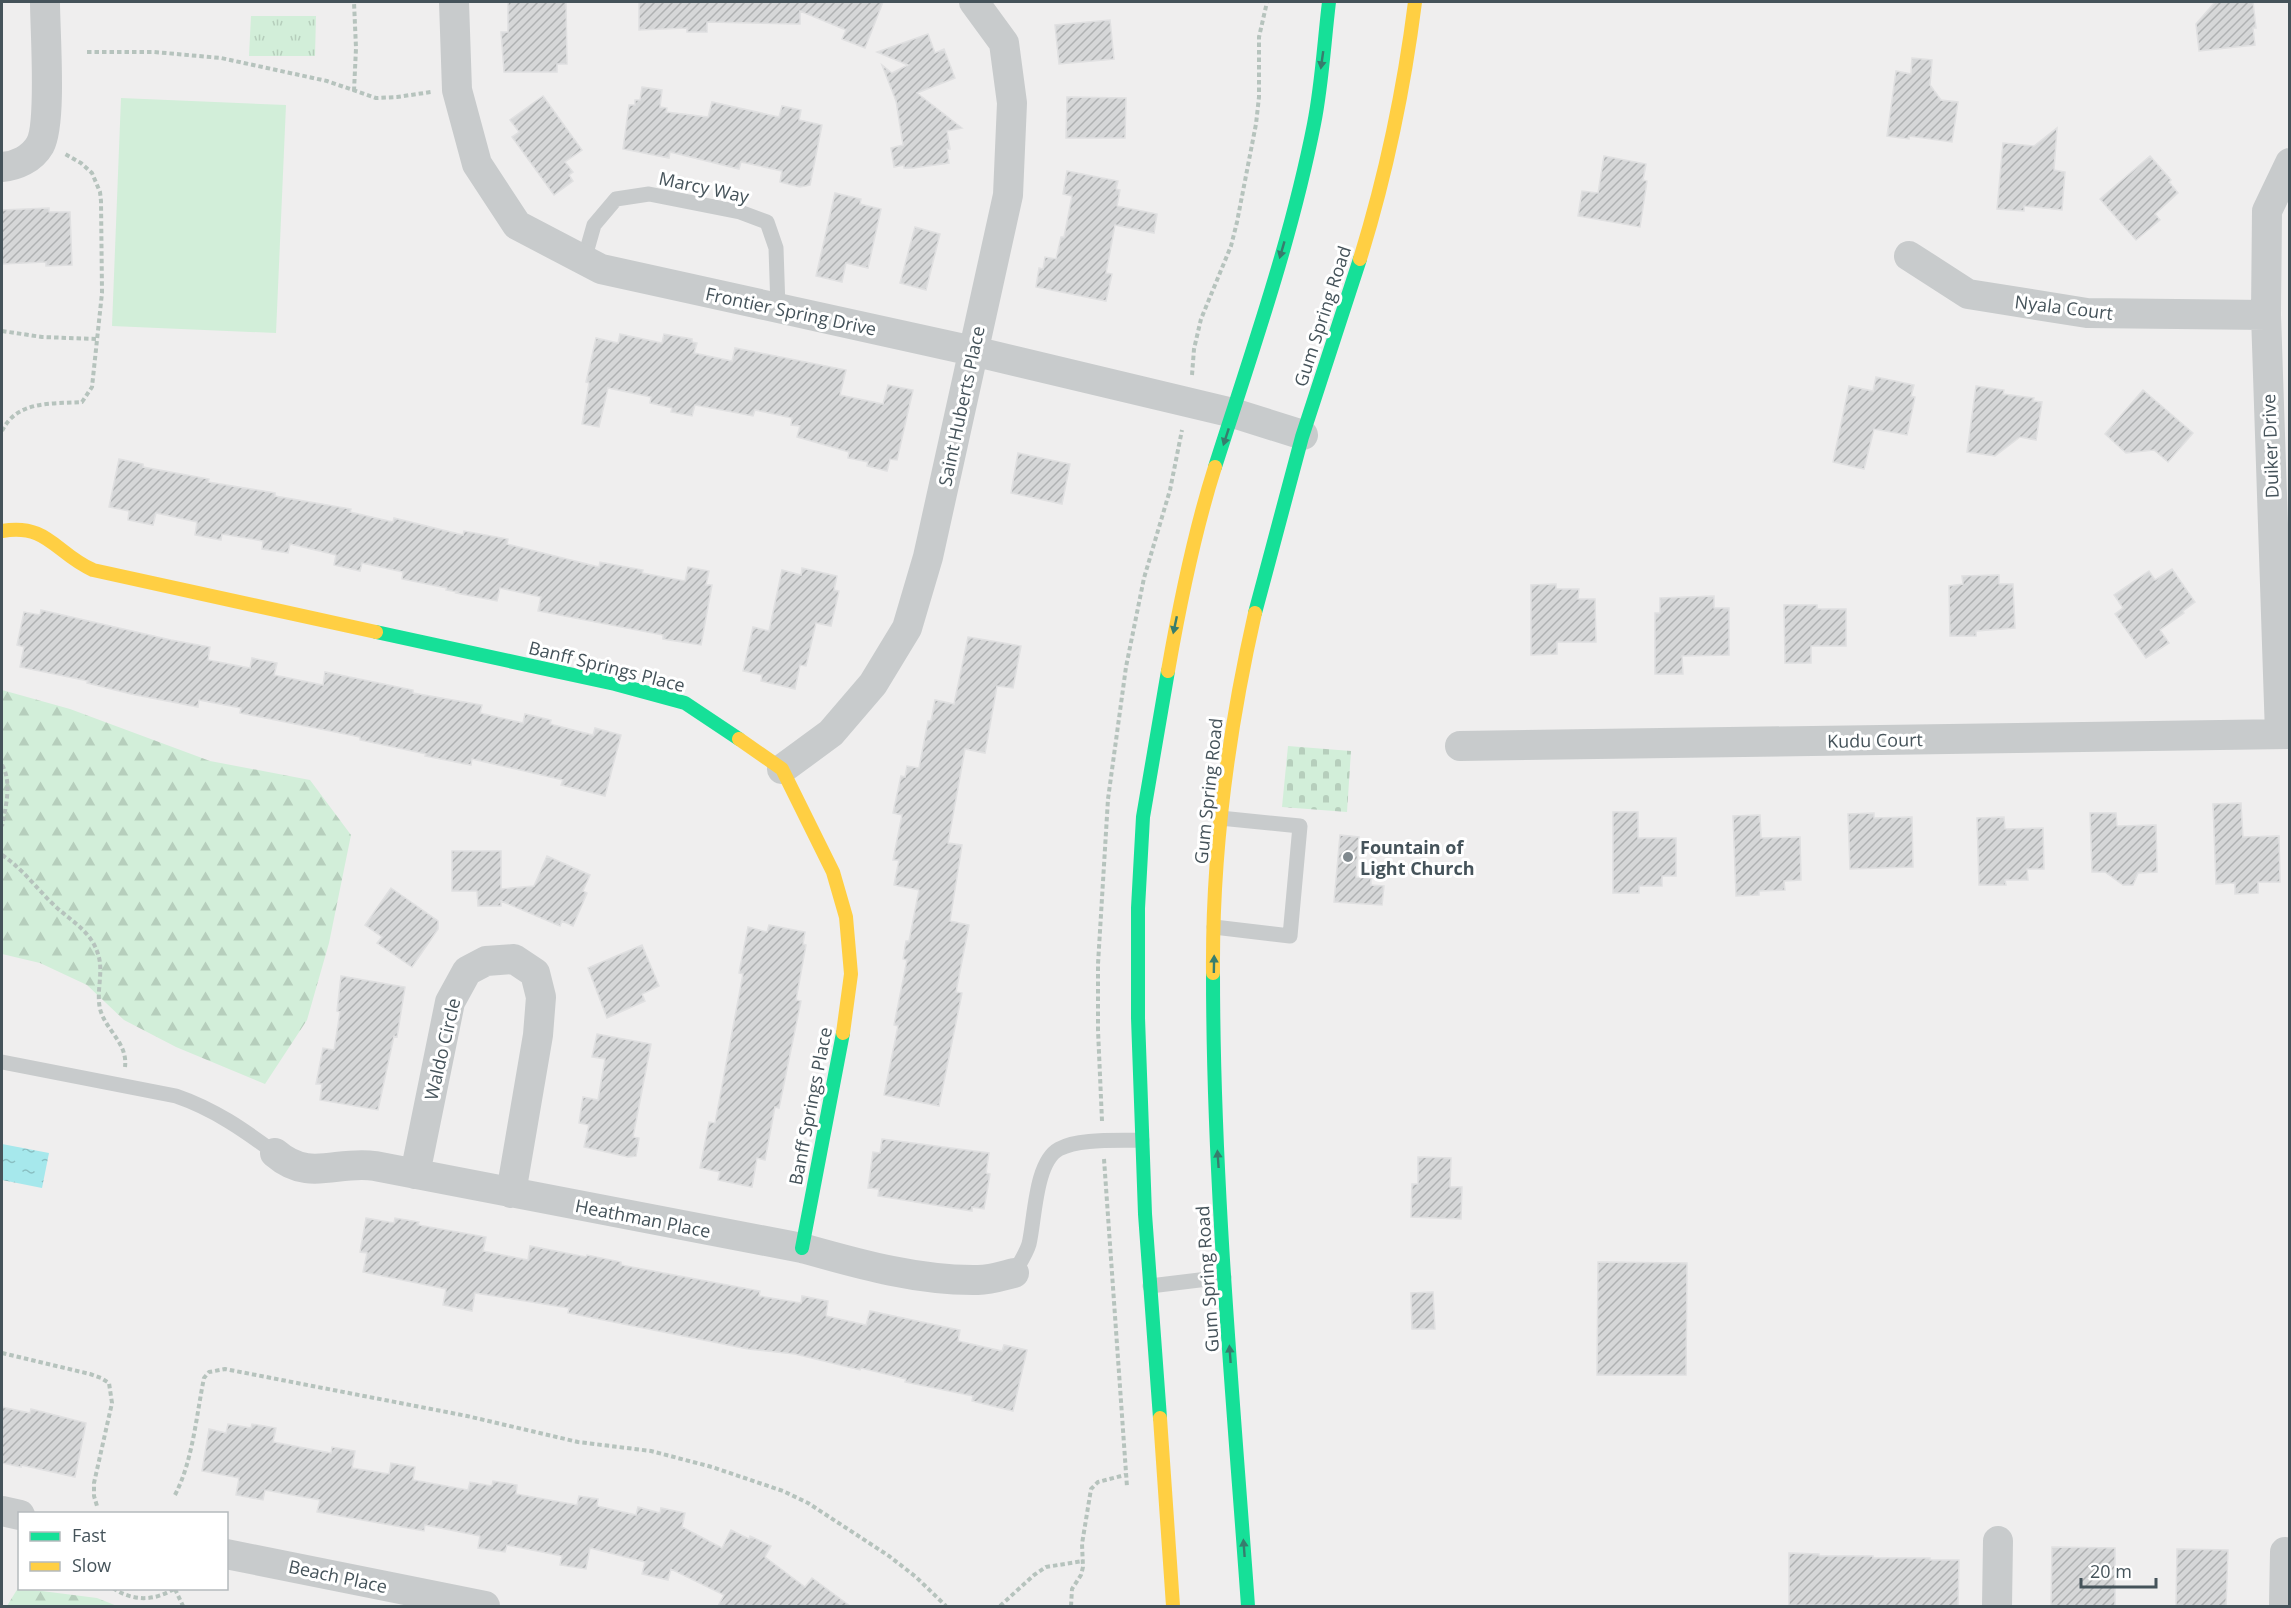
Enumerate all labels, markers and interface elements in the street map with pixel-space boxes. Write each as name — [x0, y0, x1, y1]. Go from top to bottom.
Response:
one-way arrow — [1318, 50, 1327, 69]
street label: Marcy Way — [657, 166, 752, 208]
one-way arrow — [1277, 241, 1286, 259]
street label: Gum Spring Road — [1288, 243, 1356, 389]
street label: Frontier Spring Drive — [703, 281, 879, 341]
street label: Nyala Court — [2014, 289, 2114, 325]
street label: Saint Huberts Place — [932, 324, 990, 488]
street label: Duiker Drive — [2256, 393, 2284, 499]
one-way arrow — [1220, 428, 1230, 446]
one-way arrow — [1170, 616, 1180, 634]
street label: Banff Springs Place — [526, 635, 688, 697]
street label: Gum Spring Road — [1188, 717, 1228, 865]
street label: Kudu Court — [1827, 727, 1923, 753]
place label: Fountain of Light Church — [1360, 835, 1475, 880]
marker: Fountain of Light Church — [1341, 850, 1355, 864]
one-way arrow — [1209, 955, 1219, 974]
street label: Waldo Circle — [419, 996, 465, 1102]
street label: Banff Springs Place — [783, 1025, 837, 1187]
one-way arrow — [1213, 1150, 1222, 1169]
street label: Heathman Place — [573, 1193, 713, 1243]
street label: Gum Spring Road — [1190, 1205, 1224, 1353]
one-way arrow — [1225, 1344, 1235, 1363]
legend — [18, 1512, 228, 1590]
text: Fast — [72, 1523, 106, 1547]
one-way arrow — [1239, 1539, 1249, 1558]
scale bar — [2081, 1551, 2156, 1589]
text: Slow — [72, 1553, 111, 1577]
street label: Beach Place — [287, 1554, 389, 1598]
text: 20 m — [2090, 1559, 2132, 1583]

